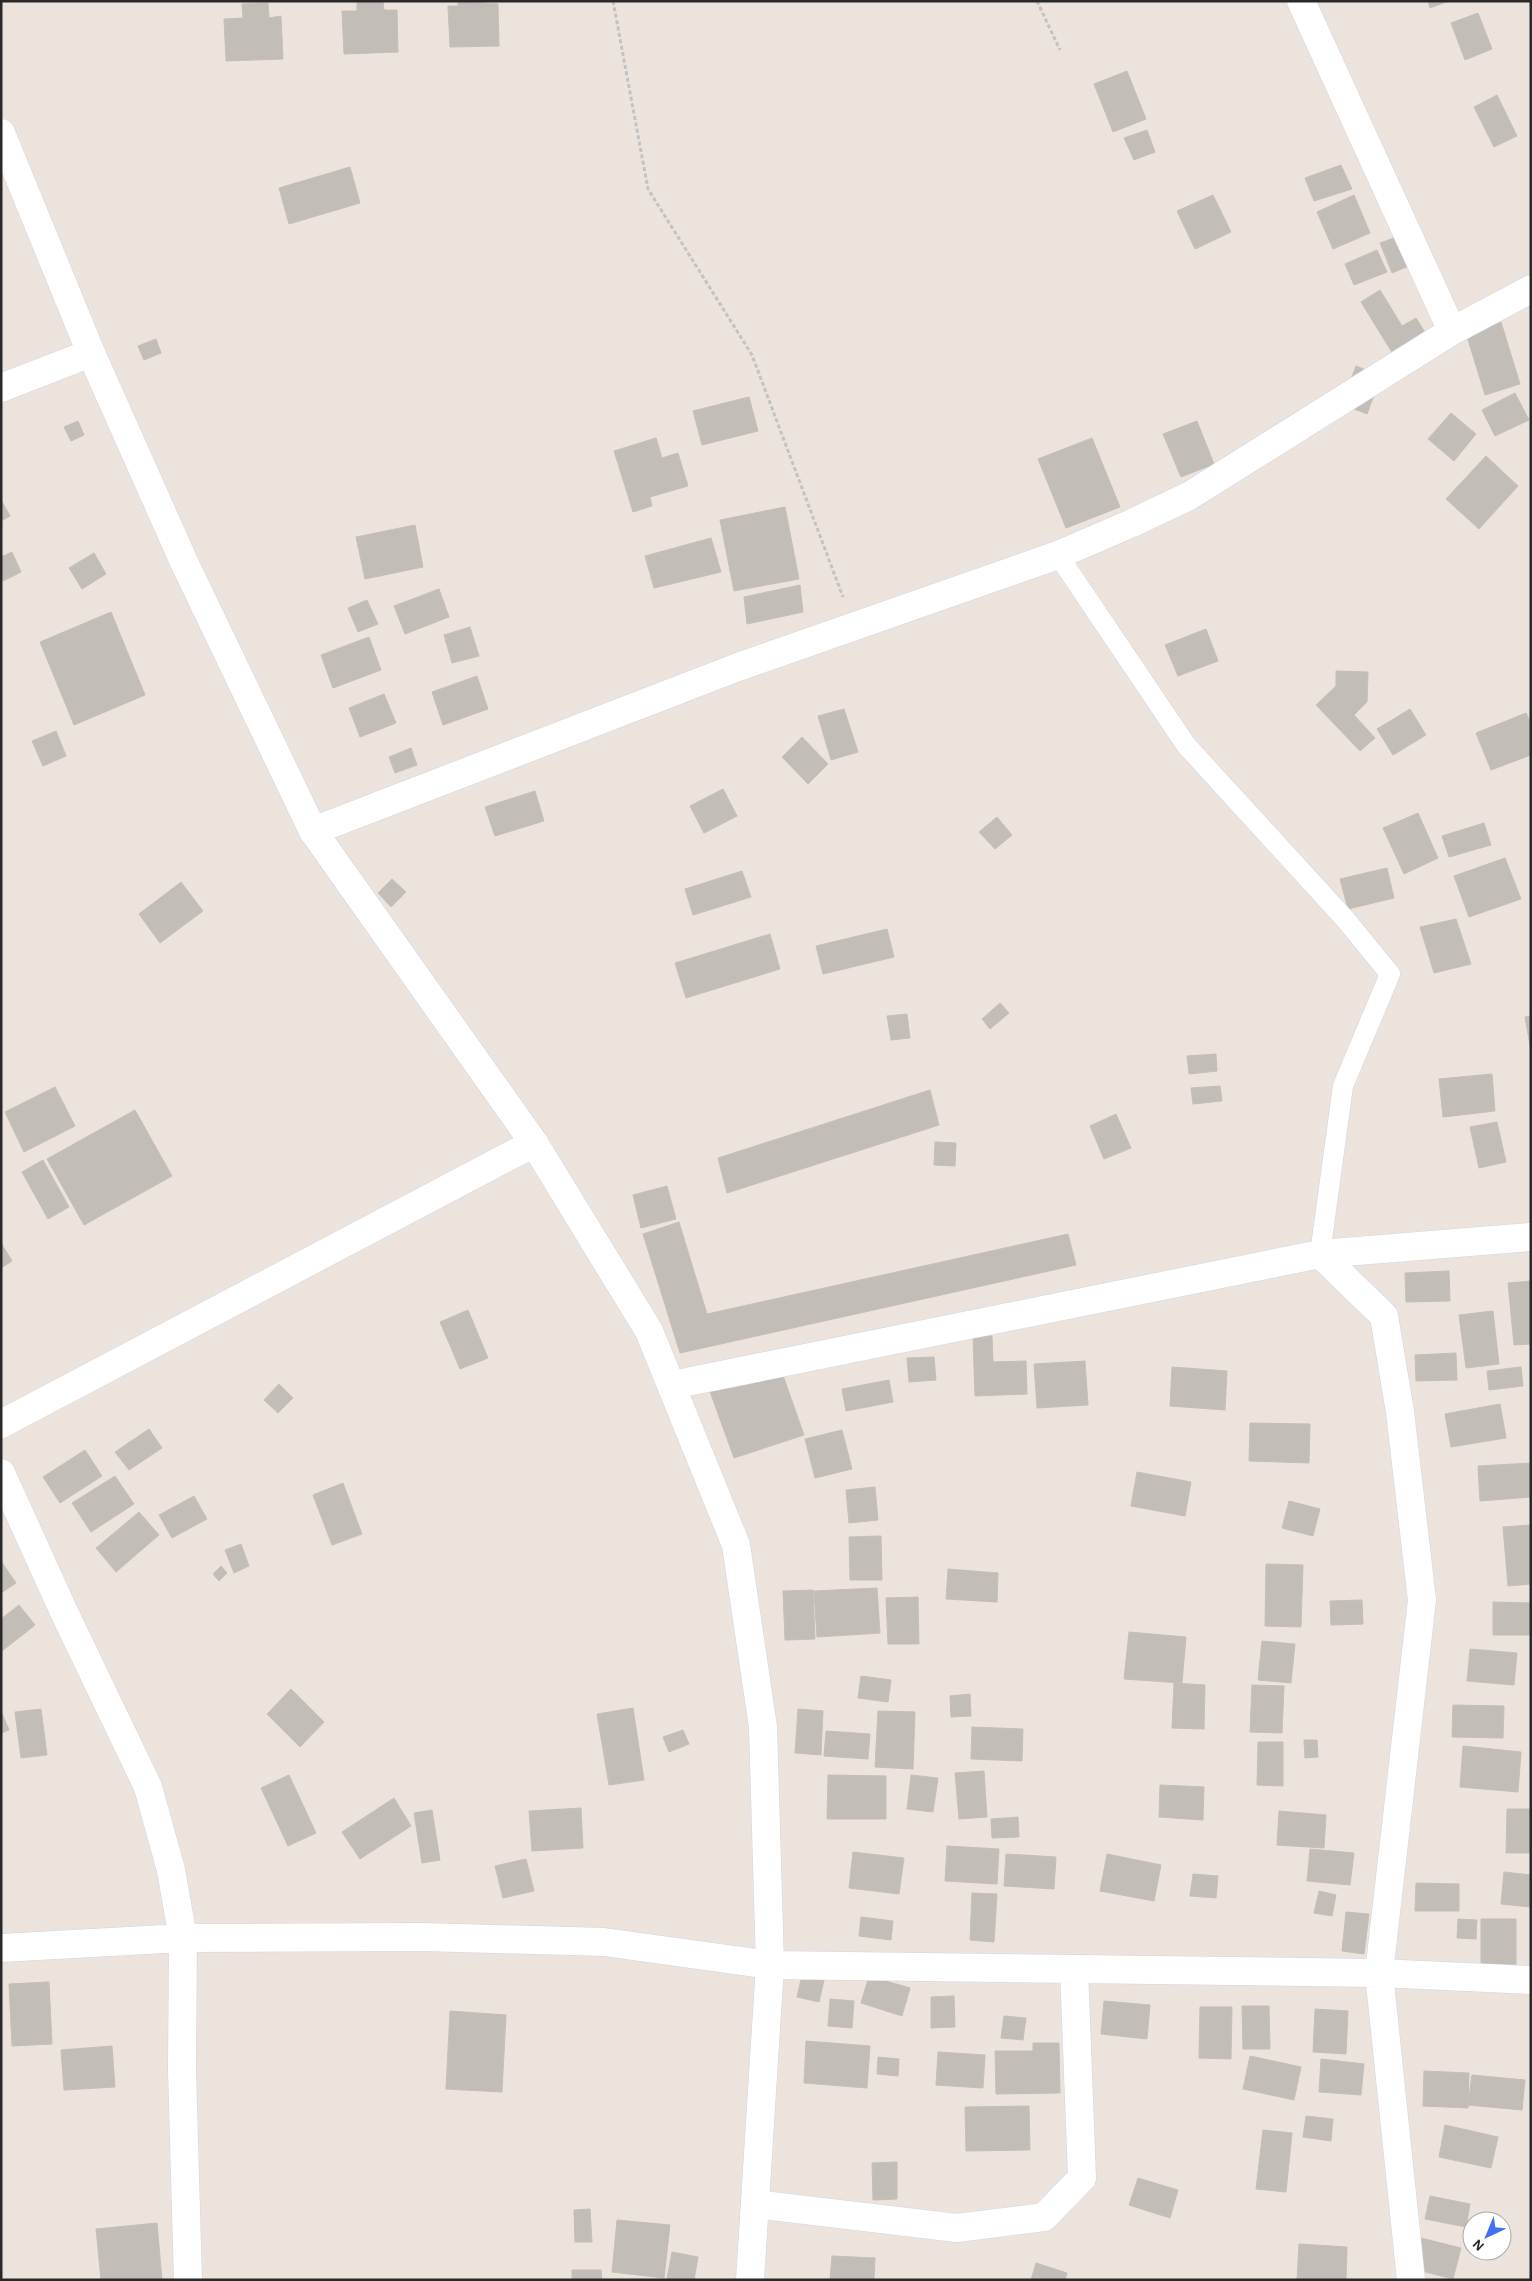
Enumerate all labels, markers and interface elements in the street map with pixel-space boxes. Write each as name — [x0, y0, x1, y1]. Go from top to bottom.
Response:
north arrow — [1462, 2211, 1512, 2261]
text: N — [1470, 2236, 1487, 2253]

